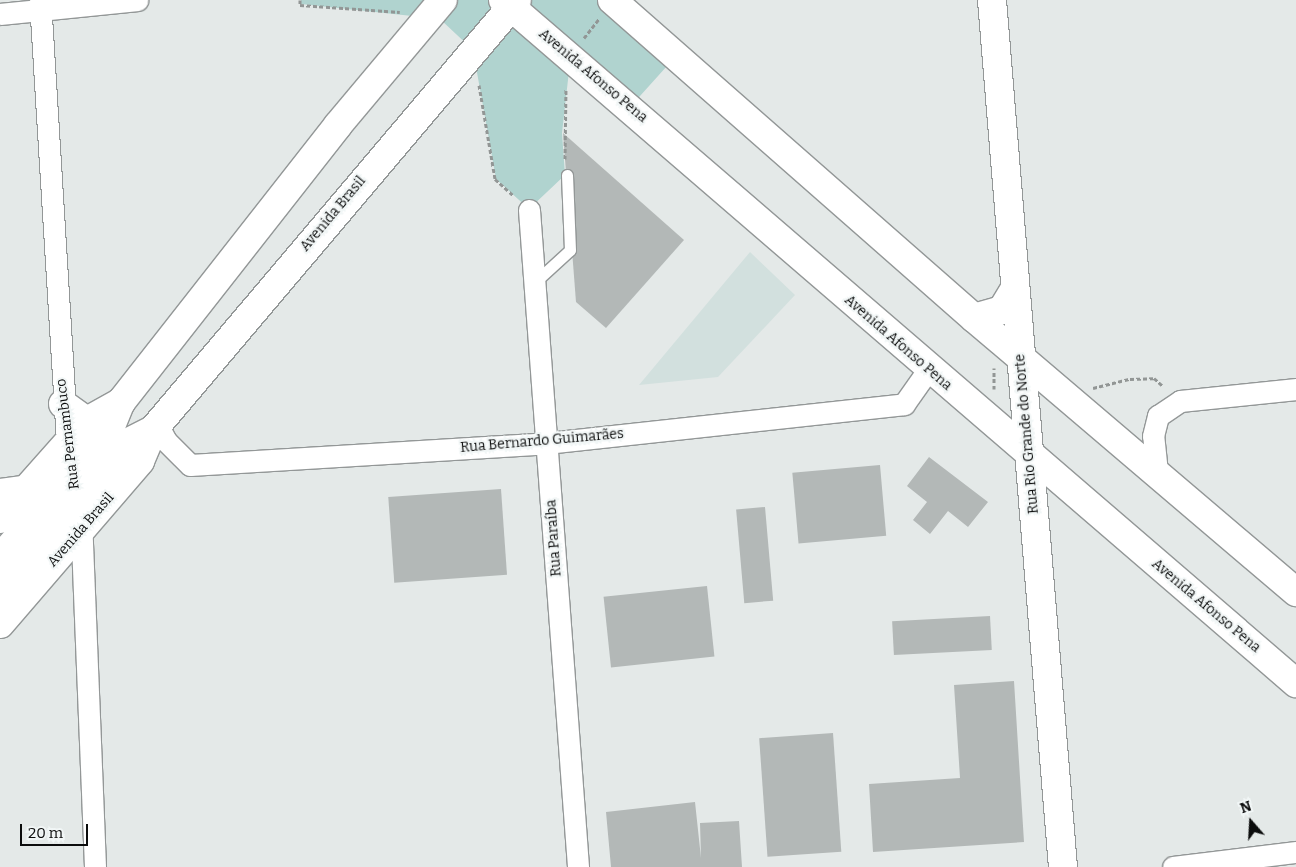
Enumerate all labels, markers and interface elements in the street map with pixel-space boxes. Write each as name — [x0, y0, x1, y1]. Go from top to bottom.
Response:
street label: Avenida Afonso Pena — [535, 26, 651, 126]
street label: Avenida Brasil — [297, 173, 369, 255]
street label: Avenida Afonso Pena — [841, 292, 955, 394]
street label: Rua Rio Grande do Norte — [1012, 353, 1042, 515]
street label: Rua Pernambuco — [53, 378, 83, 490]
street label: Rua Bernardo Guimarães — [460, 425, 624, 457]
street label: Avenida Brasil — [44, 490, 118, 570]
street label: Rua Paraíba — [543, 499, 565, 577]
street label: Avenida Afonso Pena — [1148, 556, 1264, 656]
north arrow — [1226, 797, 1276, 847]
text: N — [1238, 798, 1254, 817]
scale bar — [22, 814, 90, 846]
text: 20 m — [28, 824, 63, 842]

